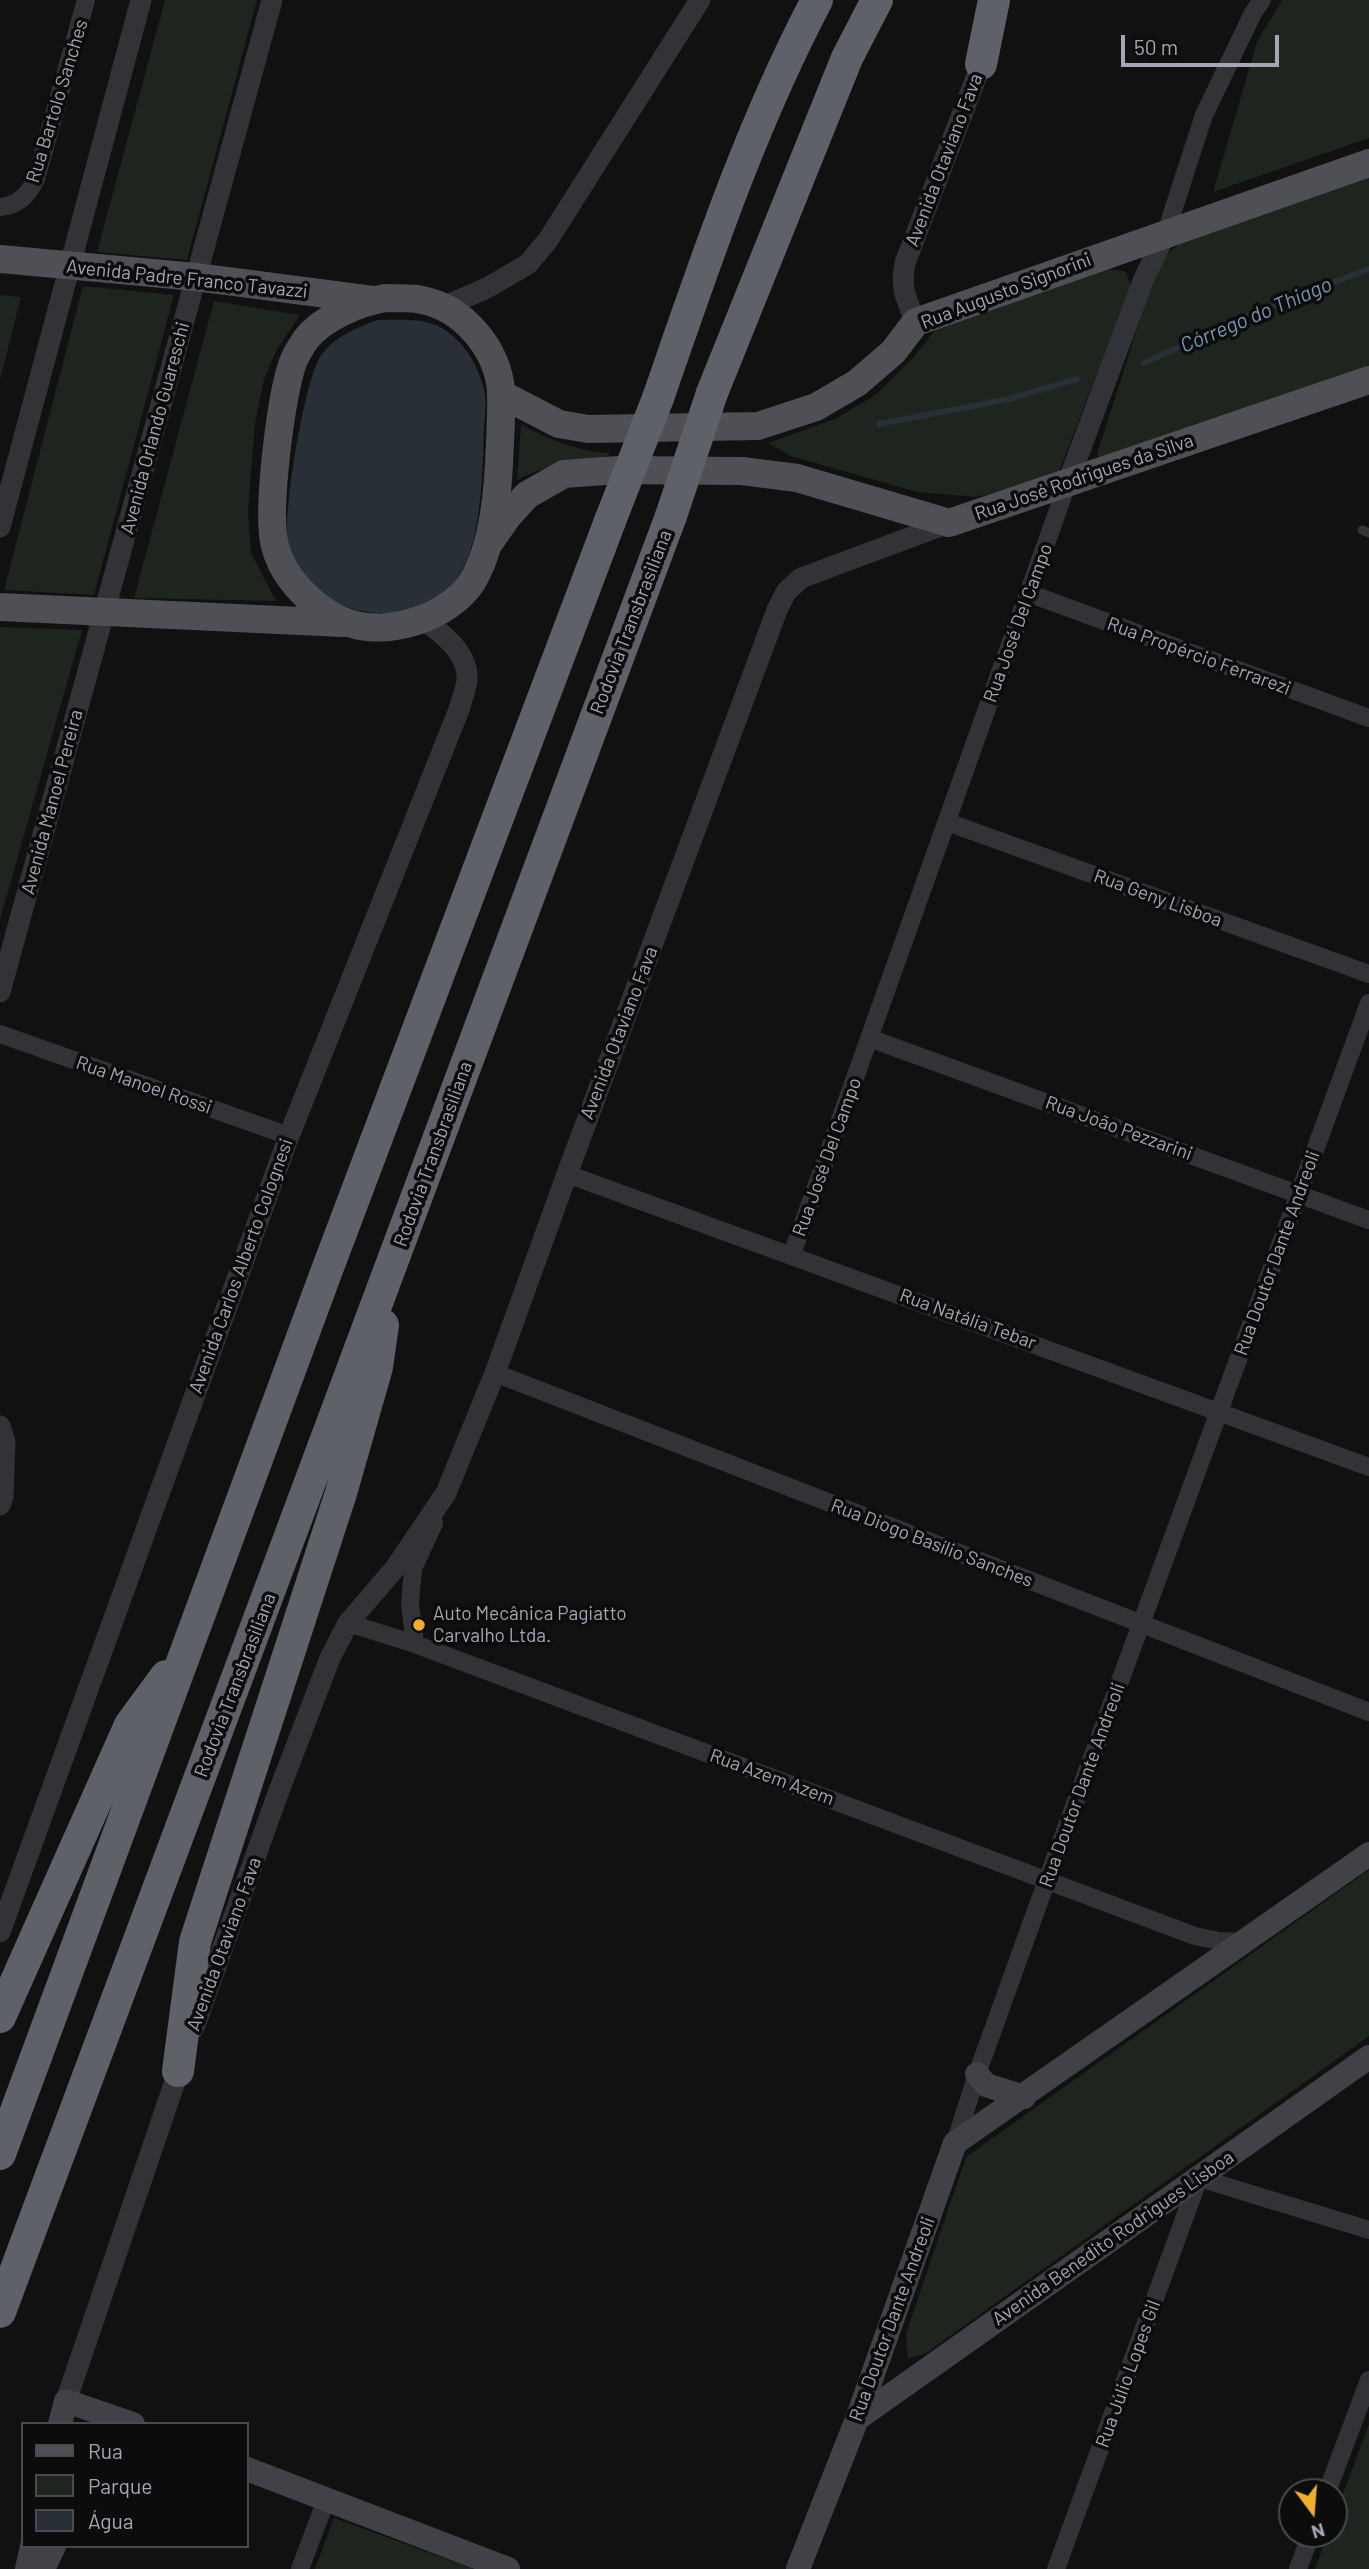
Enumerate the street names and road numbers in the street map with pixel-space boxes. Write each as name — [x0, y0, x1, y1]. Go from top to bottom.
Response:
street label: Rua Bartolo Sanches — [21, 17, 93, 185]
street label: Avenida Otaviano Fava — [901, 70, 987, 250]
street label: Rua Augusto Signorini — [918, 248, 1094, 334]
street label: Avenida Padre Franco Tavazzi — [65, 255, 309, 303]
street label: Avenida Orlando Guareschi — [116, 319, 194, 537]
street label: Rua José Rodrigues da Silva — [972, 429, 1196, 525]
street label: Rodovia Transbrasiliana — [585, 527, 677, 717]
street label: Rua José Del Campo — [979, 541, 1057, 705]
street label: Rua Propércio Ferrarezi — [1104, 612, 1294, 700]
street label: Avenida Manoel Pereira — [16, 707, 88, 897]
street label: Rua Geny Lisboa — [1091, 864, 1225, 932]
street label: Avenida Otaviano Fava — [576, 943, 662, 1123]
street label: Rua Manoel Rossi — [73, 1051, 215, 1119]
street label: Rodovia Transbrasiliana — [389, 1058, 477, 1250]
street label: Rua José Del Campo — [788, 1075, 866, 1239]
street label: Rua João Pezzarini — [1042, 1091, 1196, 1165]
street label: Avenida Carlos Alberto Colognesi — [184, 1135, 298, 1397]
street label: Rua Doutor Dante Andreoli — [1229, 1148, 1325, 1358]
street label: Rua Natália Tebar — [897, 1284, 1039, 1354]
street label: Rua Diogo Basílio Sanches — [828, 1494, 1036, 1592]
street label: Rodovia Transbrasiliana — [189, 1590, 281, 1780]
street label: Rua Doutor Dante Andreoli — [1034, 1680, 1130, 1890]
street label: Rua Azem Azem — [707, 1744, 837, 1810]
street label: Avenida Otaviano Fava — [182, 1854, 266, 2034]
street label: Avenida Benedito Rodrigues Lisboa — [988, 2146, 1238, 2330]
street label: Rua Doutor Dante Andreoli — [844, 2214, 940, 2424]
street label: Rua Júlio Lopes Gil — [1091, 2297, 1165, 2451]

